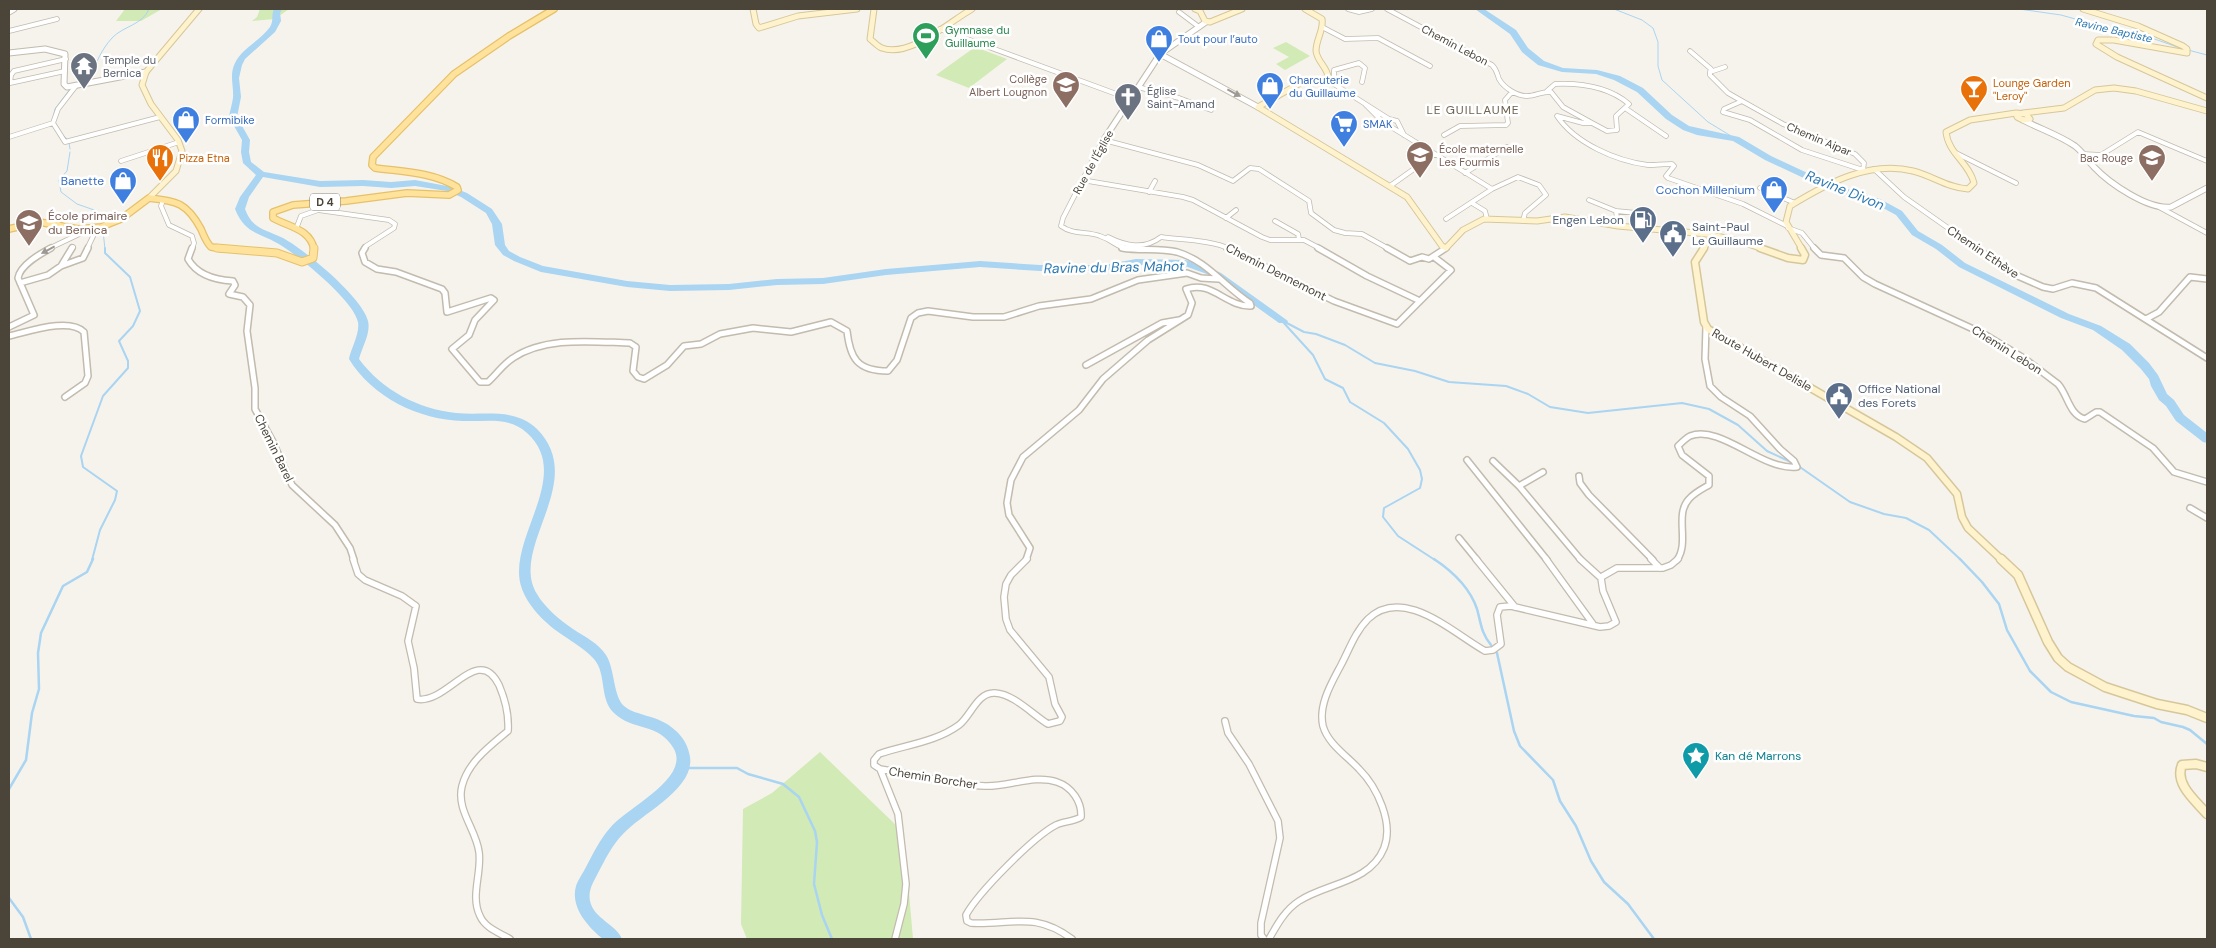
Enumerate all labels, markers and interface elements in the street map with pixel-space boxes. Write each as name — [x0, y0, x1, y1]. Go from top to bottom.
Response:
water label: Ravine Baptiste — [2074, 14, 2154, 46]
sports icon: Gymnase du Guillaume — [911, 21, 941, 60]
street label: Chemin Lebon — [1419, 22, 1491, 68]
place label: Gymnase du Guillaume — [945, 23, 1009, 50]
shop icon: Tout pour l’auto — [1144, 24, 1174, 63]
place label: Tout pour l’auto — [1178, 32, 1258, 46]
temple icon: Temple du Bernica — [69, 51, 99, 90]
place label: Temple du Bernica — [103, 53, 156, 80]
school or university icon: Collège Albert Lougnon — [1051, 70, 1081, 109]
shop icon: Charcuterie du Guillaume — [1255, 71, 1285, 110]
place label: Collège Albert Lougnon — [969, 72, 1047, 99]
place label: Charcuterie du Guillaume — [1289, 73, 1356, 100]
bar icon: Lounge Garden "Leroy" — [1959, 74, 1989, 113]
place label: Lounge Garden "Leroy" — [1993, 76, 2070, 103]
church icon: Église Saint-Amand — [1113, 82, 1143, 121]
place label: Église Saint-Amand — [1147, 84, 1215, 111]
one-way arrow — [1227, 89, 1241, 97]
district label: LE GUILLAUME — [1426, 102, 1520, 118]
shop icon: Formibike — [171, 105, 201, 144]
supermarket icon: SMAK — [1329, 109, 1359, 148]
place label: Formibike — [205, 113, 255, 127]
place label: SMAK — [1363, 117, 1393, 131]
street label: Chemin Aipar — [1784, 119, 1854, 159]
street label: Rue de l'Église — [1070, 127, 1116, 197]
school or university icon: École maternelle Les Fourmis — [1405, 140, 1435, 179]
place label: École maternelle Les Fourmis — [1439, 142, 1523, 169]
restaurant icon: Pizza Etna — [145, 143, 175, 182]
school or university icon: Bac Rouge — [2137, 143, 2167, 182]
place label: Pizza Etna — [179, 151, 230, 165]
place label: Bac Rouge — [2080, 151, 2133, 165]
shop icon: Banette — [108, 166, 138, 205]
water label: Ravine Divon — [1803, 166, 1887, 214]
place label: Banette — [61, 173, 104, 189]
shop icon: Cochon Millenium — [1759, 175, 1789, 214]
place label: Cochon Millenium — [1656, 182, 1755, 198]
road number: D 4 — [310, 193, 340, 210]
fuel station icon: Engen Lebon — [1628, 205, 1658, 244]
school or university icon: École primaire du Bernica — [14, 208, 44, 247]
place label: École primaire du Bernica — [48, 208, 128, 238]
place label: Engen Lebon — [1553, 212, 1624, 228]
public building icon: Saint-Paul Le Guillaume — [1658, 219, 1688, 258]
place label: Saint-Paul Le Guillaume — [1692, 219, 1763, 249]
street label: Chemin Ethève — [1944, 222, 2022, 282]
street label: Chemin Dennemont — [1223, 240, 1329, 304]
one-way arrow — [40, 246, 55, 254]
water label: Ravine du Bras Mahot — [1043, 257, 1185, 277]
street label: Chemin Lebon — [1969, 322, 2045, 378]
street label: Route Hubert Delisle — [1709, 325, 1815, 395]
public building icon: Office National des Forets — [1824, 381, 1854, 420]
place label: Office National des Forets — [1858, 381, 1940, 411]
street label: Chemin Barel — [251, 411, 297, 485]
place icon: Kan dé Marrons — [1681, 741, 1711, 780]
place label: Kan dé Marrons — [1715, 748, 1801, 764]
street label: Chemin Borcher — [888, 763, 979, 793]

